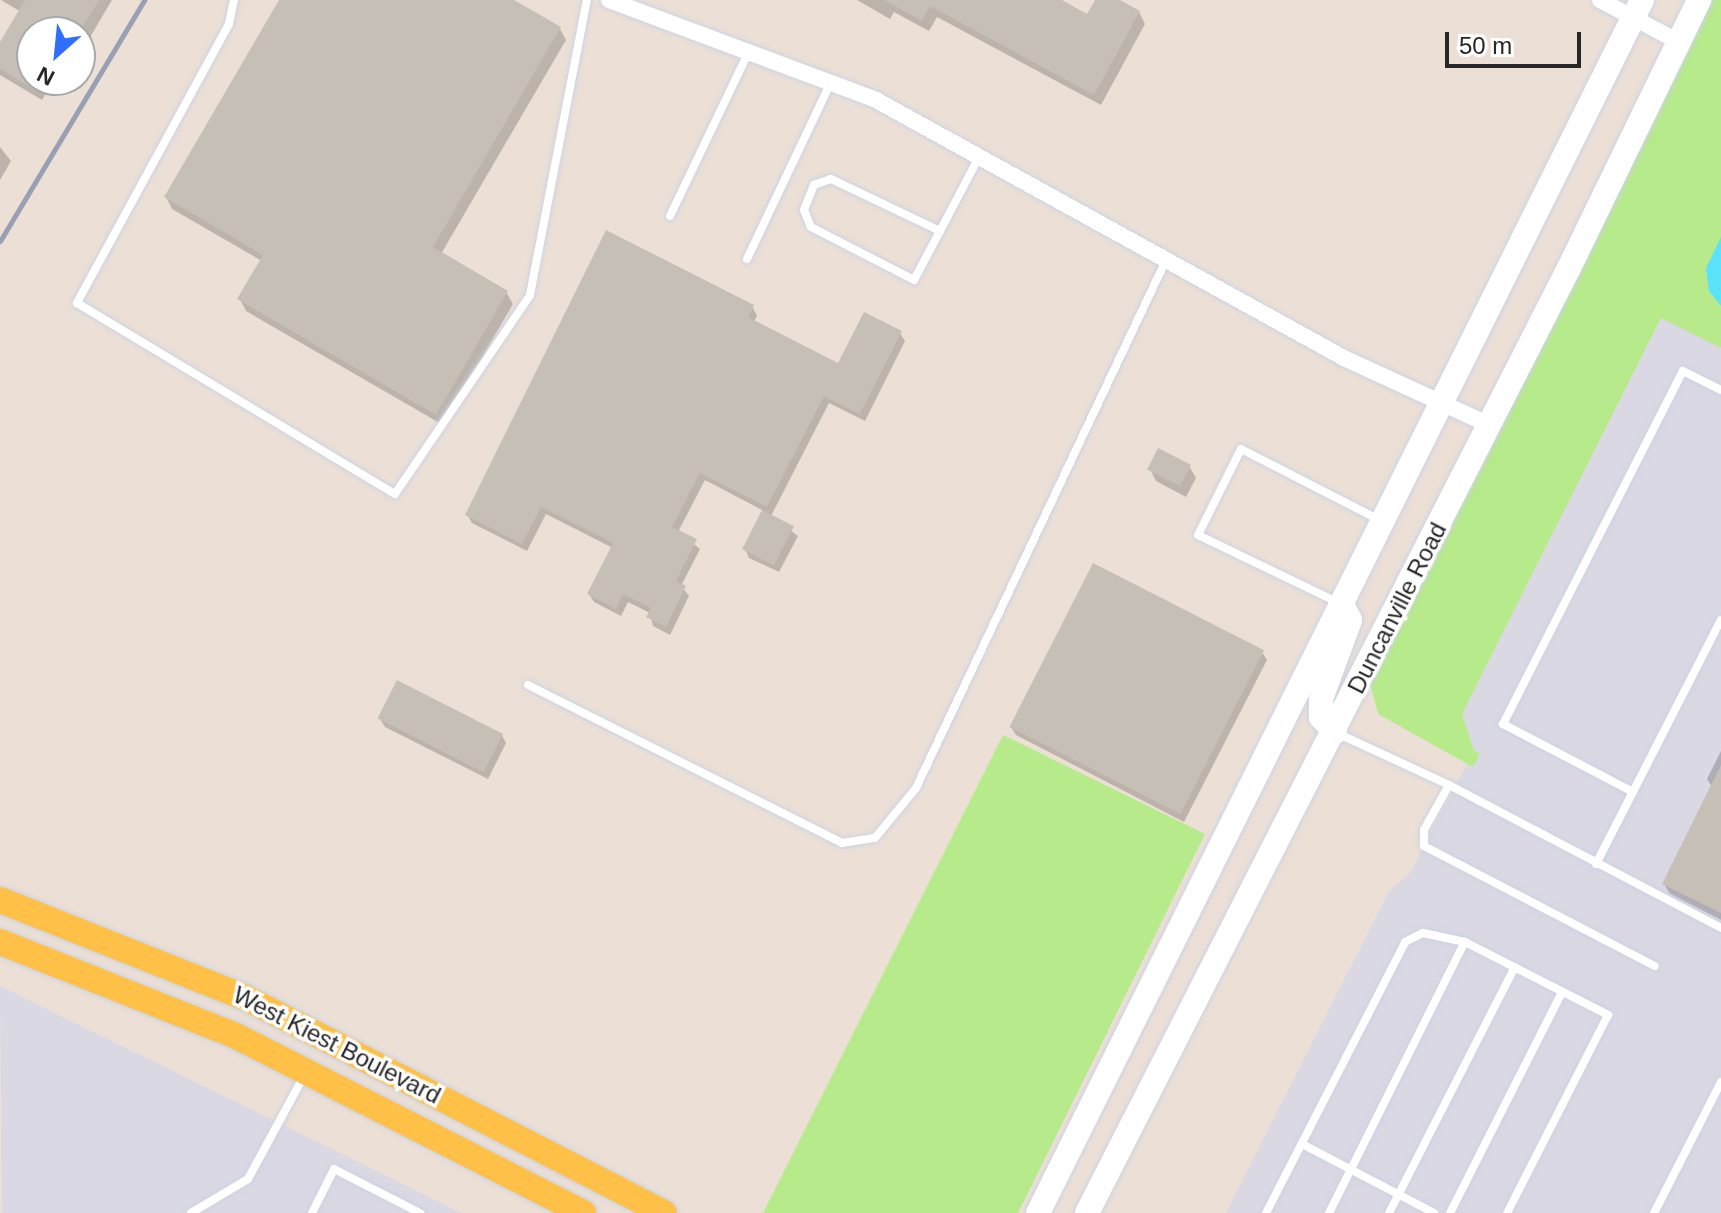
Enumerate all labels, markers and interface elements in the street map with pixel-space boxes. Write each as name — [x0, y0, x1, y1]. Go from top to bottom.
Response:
north arrow — [16, 16, 96, 96]
scale bar — [1449, 16, 1585, 66]
text: 50 m — [1459, 32, 1512, 59]
text: N — [33, 61, 59, 91]
street label: Duncanville Road — [1341, 518, 1453, 698]
street label: West Kiest Boulevard — [228, 980, 446, 1110]

